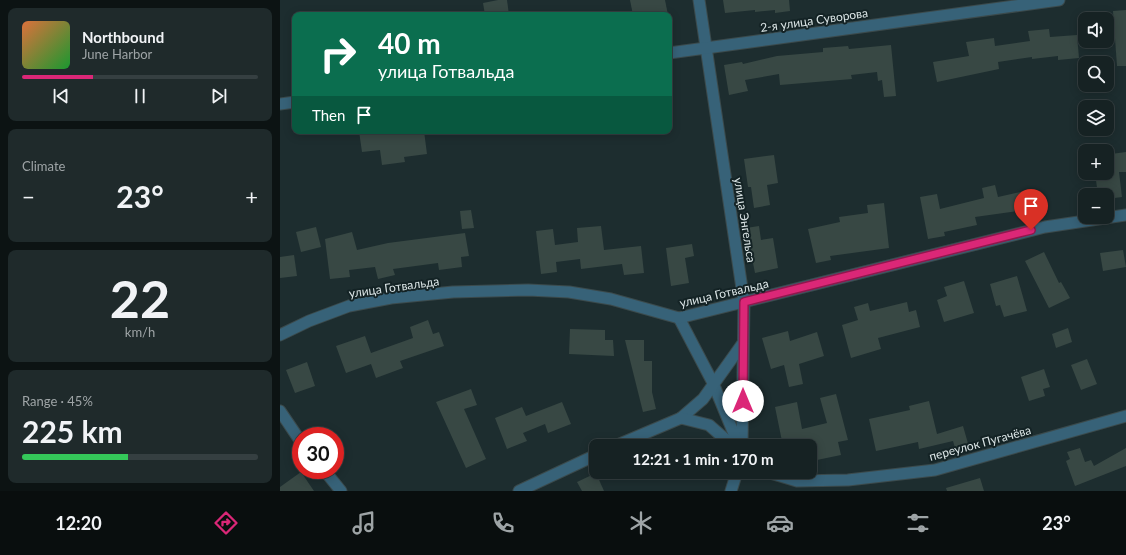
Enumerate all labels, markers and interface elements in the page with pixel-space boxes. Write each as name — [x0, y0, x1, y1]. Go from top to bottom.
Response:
street label: 2-я улица Суворова — [759, 5, 869, 35]
map controls — [1078, 12, 1114, 224]
button: sound — [1078, 12, 1114, 48]
text: 40 m — [378, 26, 441, 60]
text: Northbound — [82, 28, 164, 46]
icon: right — [312, 28, 364, 80]
text: June Harbor — [82, 46, 152, 62]
button: search — [1078, 56, 1114, 92]
text: улица Готвальда — [378, 60, 514, 82]
icon: previous — [50, 85, 72, 107]
icon: pause — [129, 85, 151, 107]
icon: next — [208, 85, 230, 107]
button: layers — [1078, 100, 1114, 136]
icon: arrive — [353, 104, 375, 126]
text: Then — [312, 106, 345, 124]
button: + — [1078, 144, 1114, 180]
text: Climate — [22, 158, 65, 174]
street label: улица Энгельса — [731, 176, 759, 264]
text: 23° — [116, 178, 164, 214]
text: − — [22, 183, 35, 210]
text: + — [245, 183, 258, 210]
button: − — [1078, 188, 1114, 224]
pin — [1014, 189, 1048, 230]
icon: arrive — [1020, 195, 1042, 217]
text: 22 — [110, 267, 170, 329]
street label: улица Готвальда — [348, 273, 440, 301]
street label: улица Готвальда — [678, 275, 770, 311]
text: km/h — [125, 324, 155, 340]
position arrow — [722, 380, 764, 422]
text: Range · 45% — [22, 393, 93, 409]
text: 225 km — [22, 413, 123, 449]
street label: переулок Пугачёва — [927, 422, 1033, 464]
speed limit sign: 30 — [292, 427, 344, 479]
text: 12:21 · 1 min · 170 m — [633, 450, 773, 468]
icon: directions — [212, 509, 240, 537]
icon: music — [350, 509, 378, 537]
icon: phone — [489, 509, 517, 537]
icon: climate — [627, 509, 655, 537]
icon: car — [766, 509, 794, 537]
icon: filters — [904, 509, 932, 537]
text: 12:20 — [55, 512, 102, 534]
text: 23° — [1042, 512, 1071, 534]

